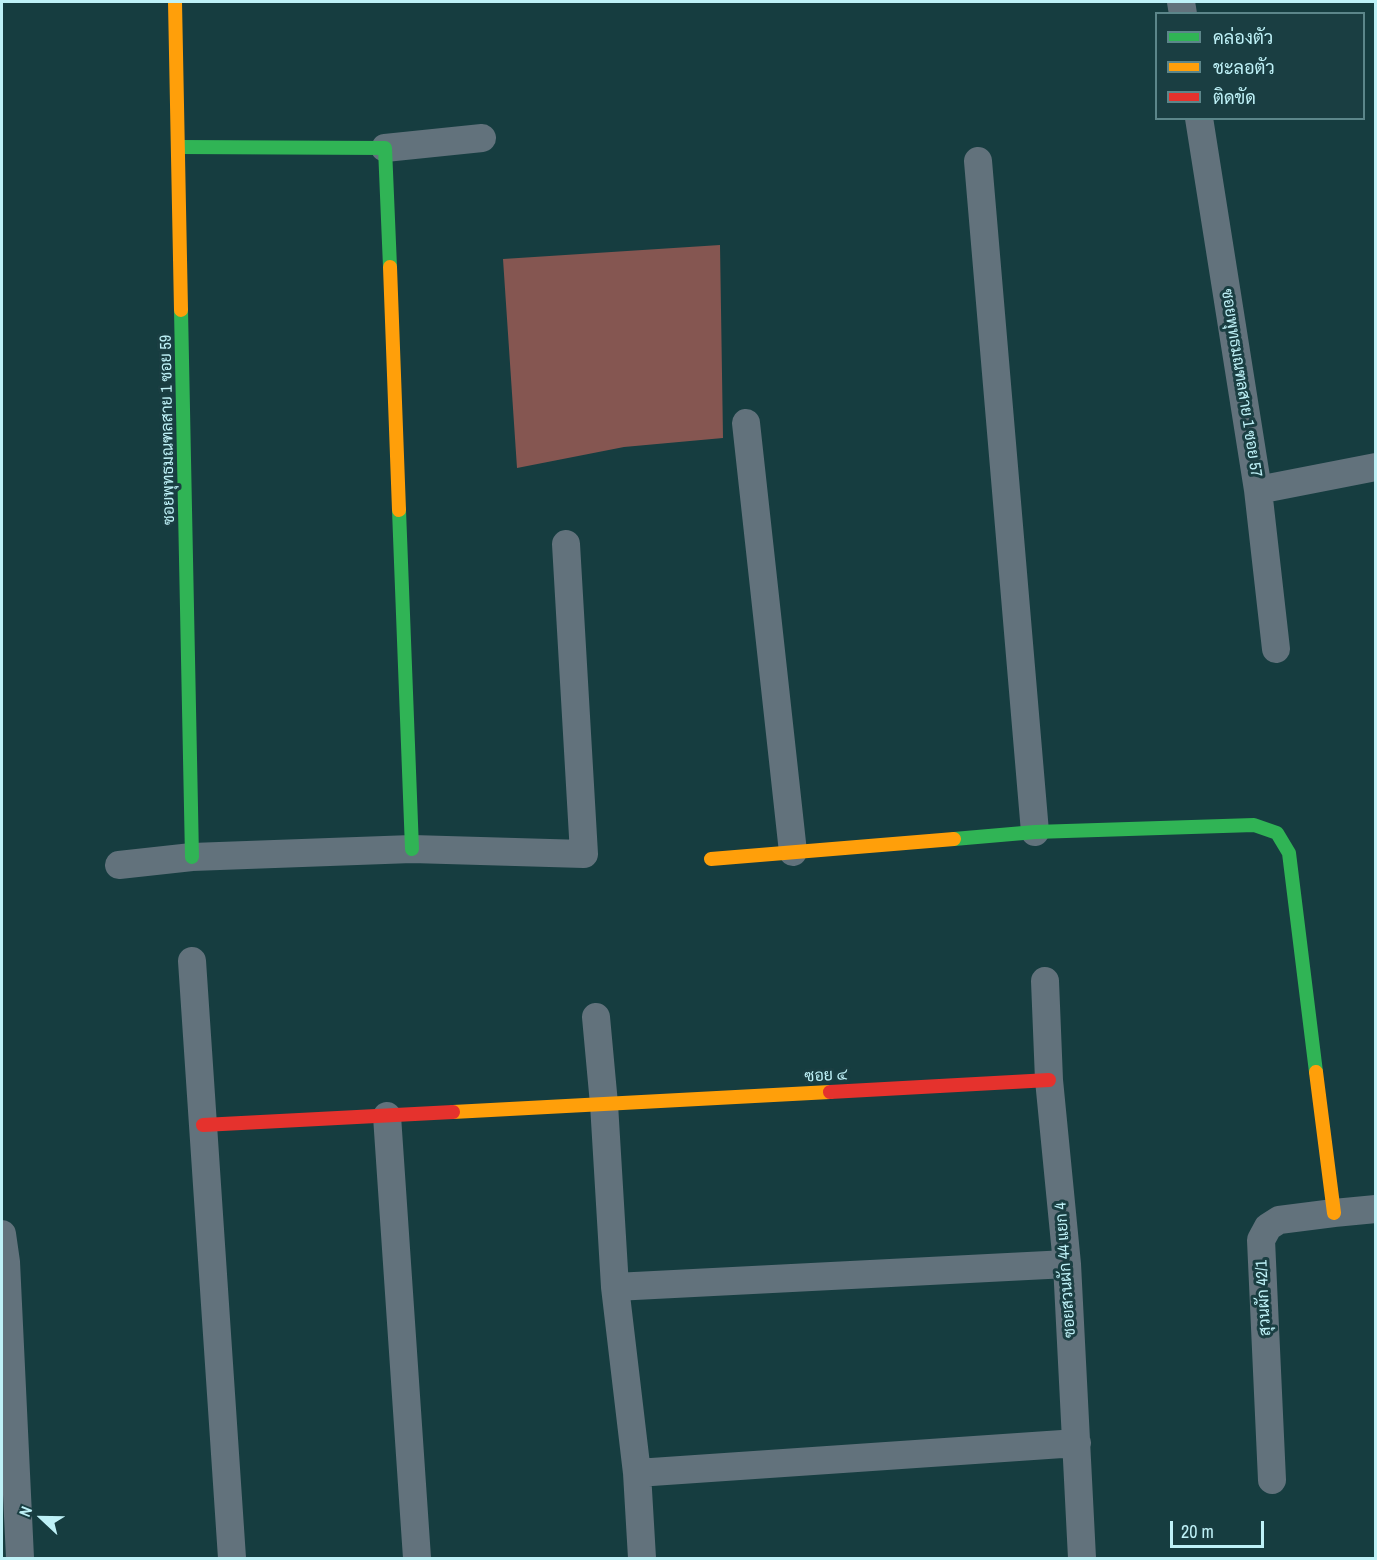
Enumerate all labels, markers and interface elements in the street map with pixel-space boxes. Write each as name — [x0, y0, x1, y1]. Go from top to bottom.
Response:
legend — [1155, 12, 1365, 120]
text: คล่องตัว — [1213, 25, 1273, 50]
text: ชะลอตัว — [1213, 55, 1275, 80]
text: ติดขัด — [1213, 85, 1256, 110]
street label: ซอยพุทธมณฑลสาย 1 ซอย 57 — [1217, 288, 1265, 478]
street label: ซอยพุทธมณฑลสาย 1 ซอย 59 — [157, 335, 179, 525]
street label: ซอย ๔ — [804, 1065, 848, 1087]
street label: ซอยสวนผัก 44 แยก 4 — [1052, 1202, 1080, 1338]
street label: สุวนผัก 42/1 — [1252, 1260, 1276, 1336]
north arrow — [12, 1488, 72, 1548]
text: N — [13, 1503, 37, 1520]
scale bar — [1173, 1509, 1268, 1547]
text: 20 m — [1181, 1519, 1214, 1544]

